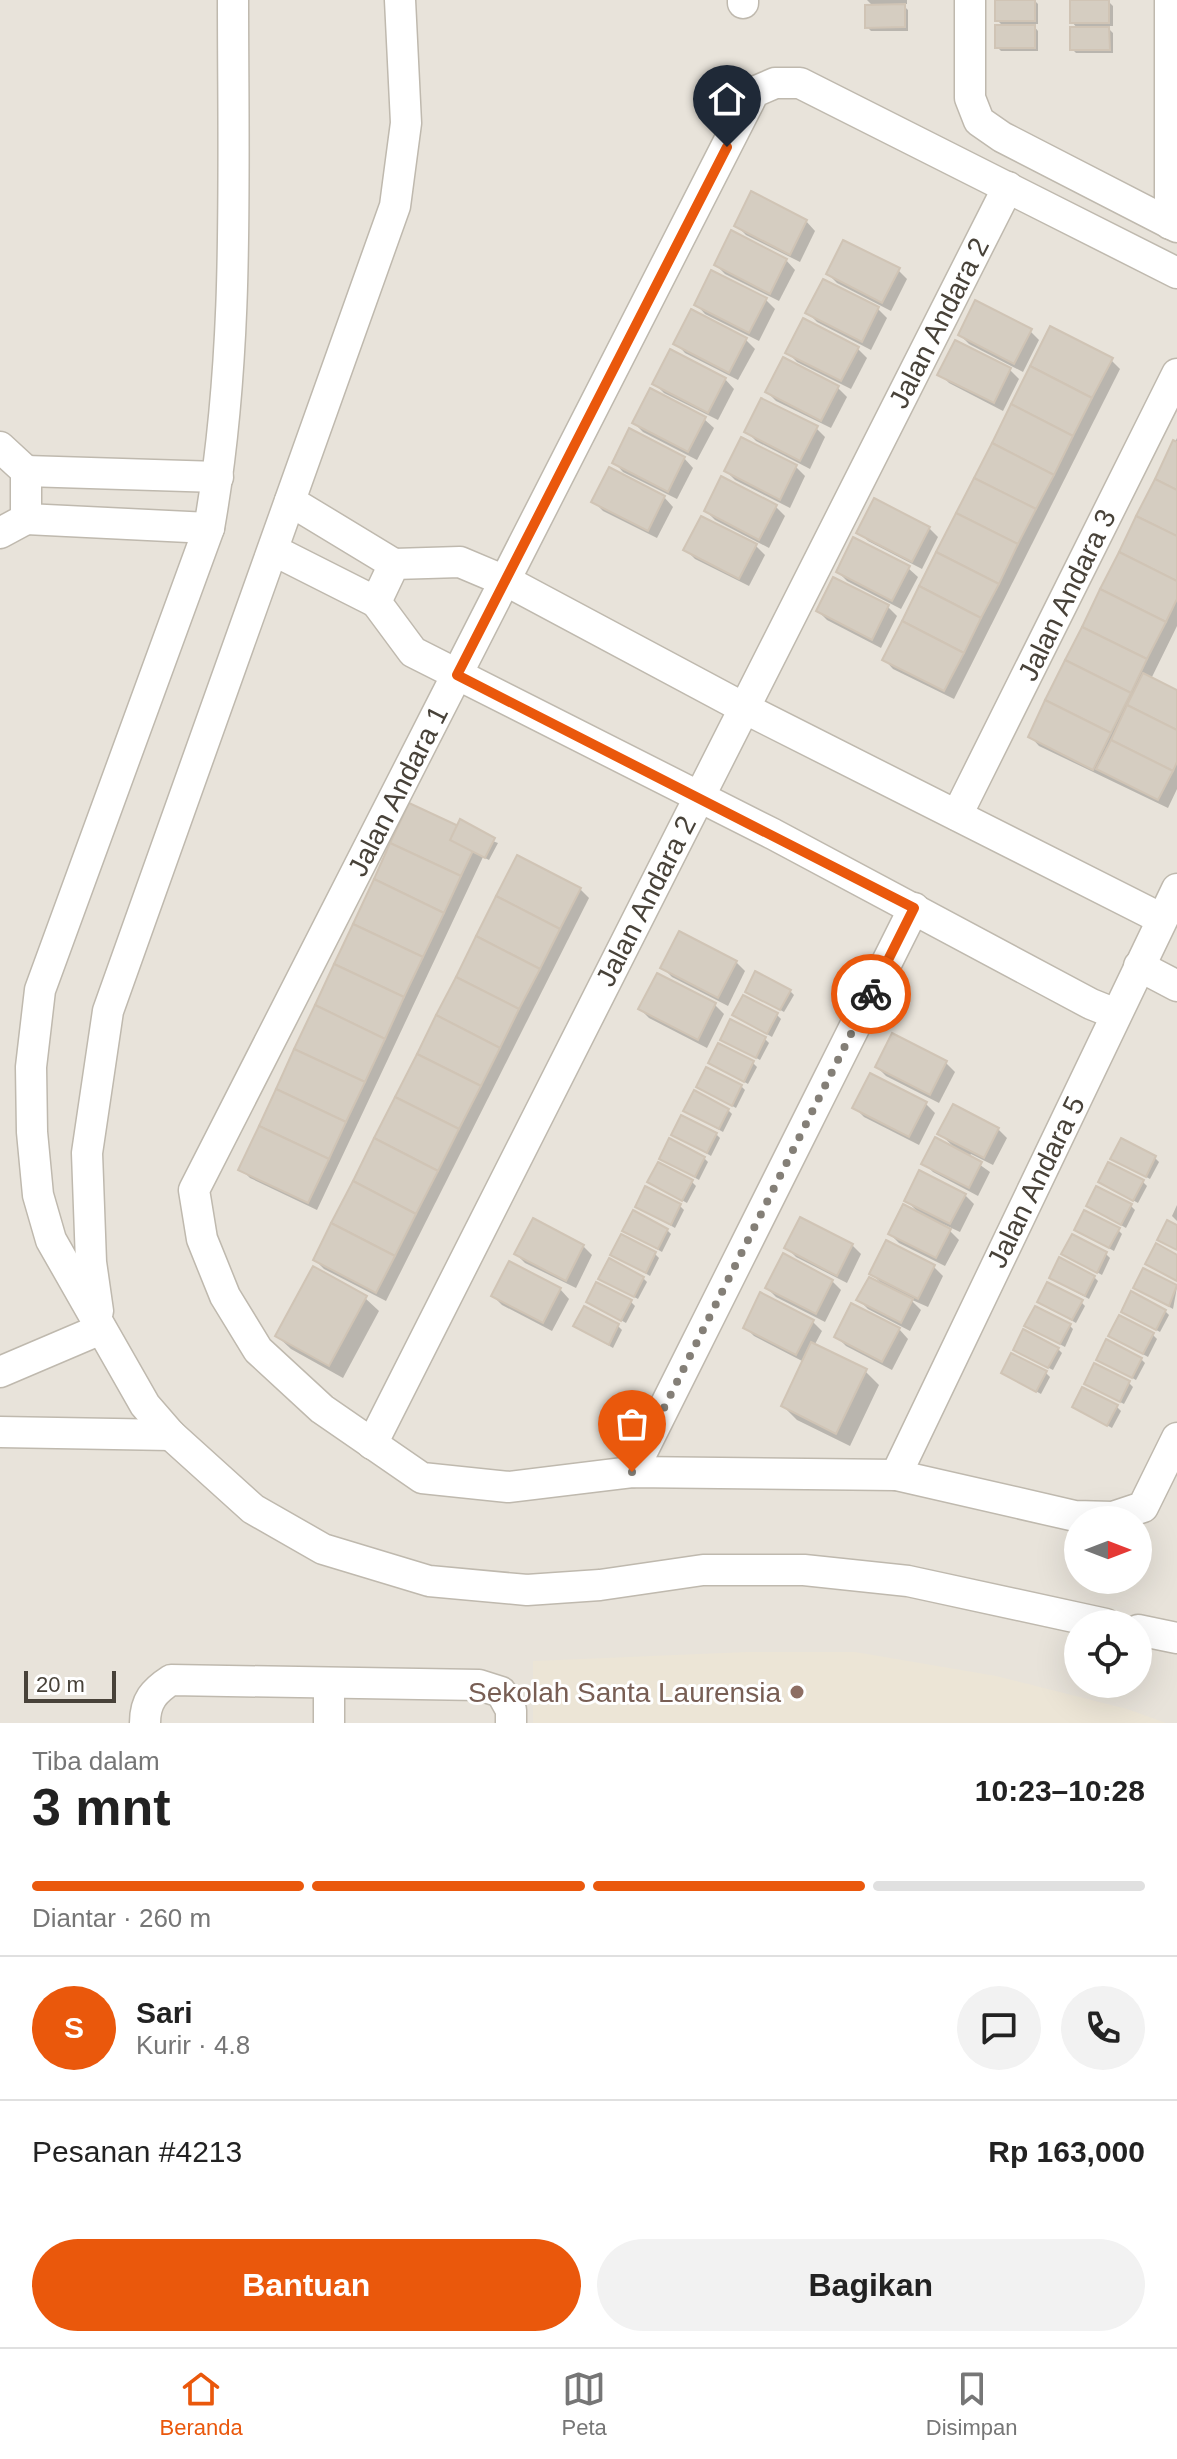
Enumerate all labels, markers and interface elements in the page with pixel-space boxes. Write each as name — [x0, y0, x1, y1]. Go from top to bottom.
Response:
pin — [693, 65, 761, 147]
icon: home — [705, 77, 749, 121]
street label: Jalan Andara 2 — [883, 233, 995, 413]
street label: Jalan Andara 3 — [1012, 504, 1122, 686]
street label: Jalan Andara 1 — [342, 701, 454, 881]
street label: Jalan Andara 2 — [590, 811, 702, 991]
courier — [831, 954, 911, 1034]
icon: bike — [849, 972, 893, 1016]
street label: Jalan Andara 5 — [981, 1091, 1091, 1273]
pin — [598, 1390, 666, 1472]
icon: bag — [610, 1402, 654, 1446]
north arrow — [1064, 1506, 1152, 1594]
map controls — [1064, 1506, 1152, 1698]
button: locate — [1064, 1610, 1152, 1698]
scale bar — [24, 1667, 116, 1703]
text: 20 m — [36, 1672, 85, 1697]
place label: Sekolah Santa Laurensia — [468, 1677, 781, 1708]
marker: Sekolah Santa Laurensia — [788, 1683, 806, 1701]
text: Tiba dalam — [32, 1746, 160, 1776]
text: 10:23–10:28 — [975, 1774, 1145, 1807]
text: 3 mnt — [32, 1778, 171, 1836]
text: Diantar · 260 m — [32, 1903, 211, 1933]
button: chat — [957, 1986, 1041, 2070]
button: phone — [1061, 1986, 1145, 2070]
text: Sari — [136, 1996, 193, 2029]
text: S — [64, 2011, 84, 2044]
text: Kurir · 4.8 — [136, 2030, 250, 2060]
text: Pesanan #4213 — [32, 2135, 242, 2168]
text: Rp 163,000 — [988, 2135, 1145, 2168]
button: Bantuan — [32, 2239, 581, 2331]
button: Bagikan — [597, 2239, 1145, 2331]
tab: Beranda — [159, 2367, 243, 2441]
tab: Peta — [562, 2367, 607, 2441]
tab: Disimpan — [926, 2367, 1018, 2441]

